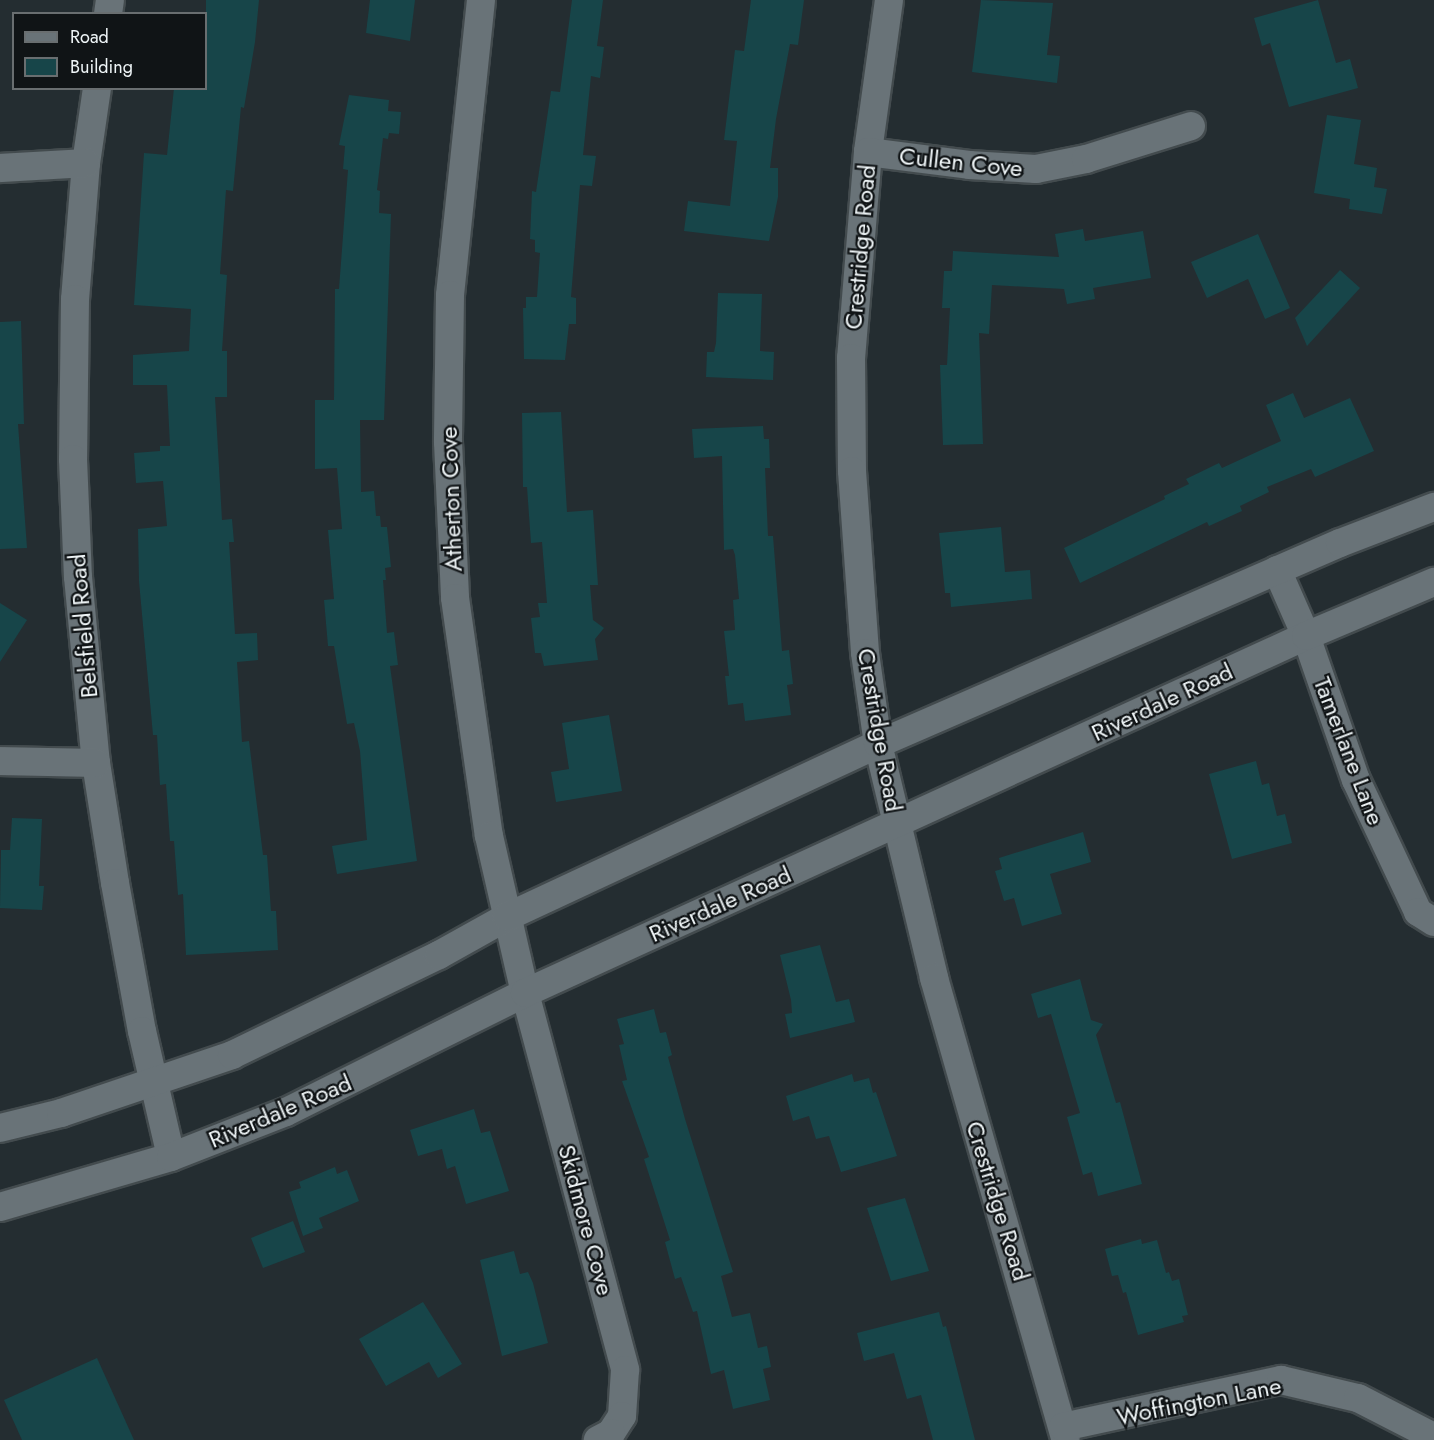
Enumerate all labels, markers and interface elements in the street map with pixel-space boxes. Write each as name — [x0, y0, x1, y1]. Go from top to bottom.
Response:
legend — [12, 12, 207, 90]
text: Road — [70, 24, 109, 50]
text: Building — [70, 54, 133, 80]
street label: Cullen Cove — [898, 141, 1024, 183]
street label: Crestridge Road — [838, 163, 882, 331]
street label: Atherton Cove — [434, 426, 468, 572]
street label: Belsfield Road — [62, 553, 104, 699]
street label: Crestridge Road — [851, 646, 909, 814]
street label: Riverdale Road — [1087, 657, 1237, 747]
street label: Tamerlane Lane — [1308, 673, 1390, 829]
street label: Riverdale Road — [644, 860, 796, 948]
street label: Riverdale Road — [204, 1068, 356, 1154]
street label: Crestridge Road — [960, 1118, 1036, 1284]
street label: Skidmore Cove — [552, 1142, 620, 1298]
street label: Woffington Lane — [1114, 1371, 1284, 1431]

